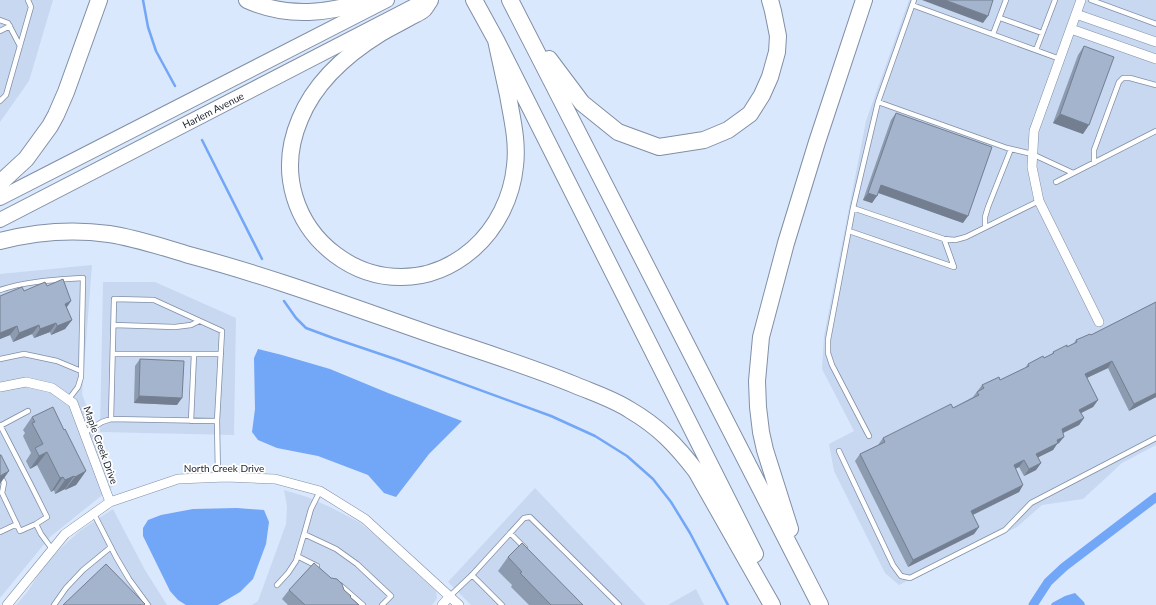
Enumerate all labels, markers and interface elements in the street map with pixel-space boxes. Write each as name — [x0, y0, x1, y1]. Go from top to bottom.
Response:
street label: Harlem Avenue — [180, 89, 246, 131]
street label: Maple Creek Drive — [81, 404, 121, 486]
street label: North Creek Drive — [184, 462, 264, 474]

